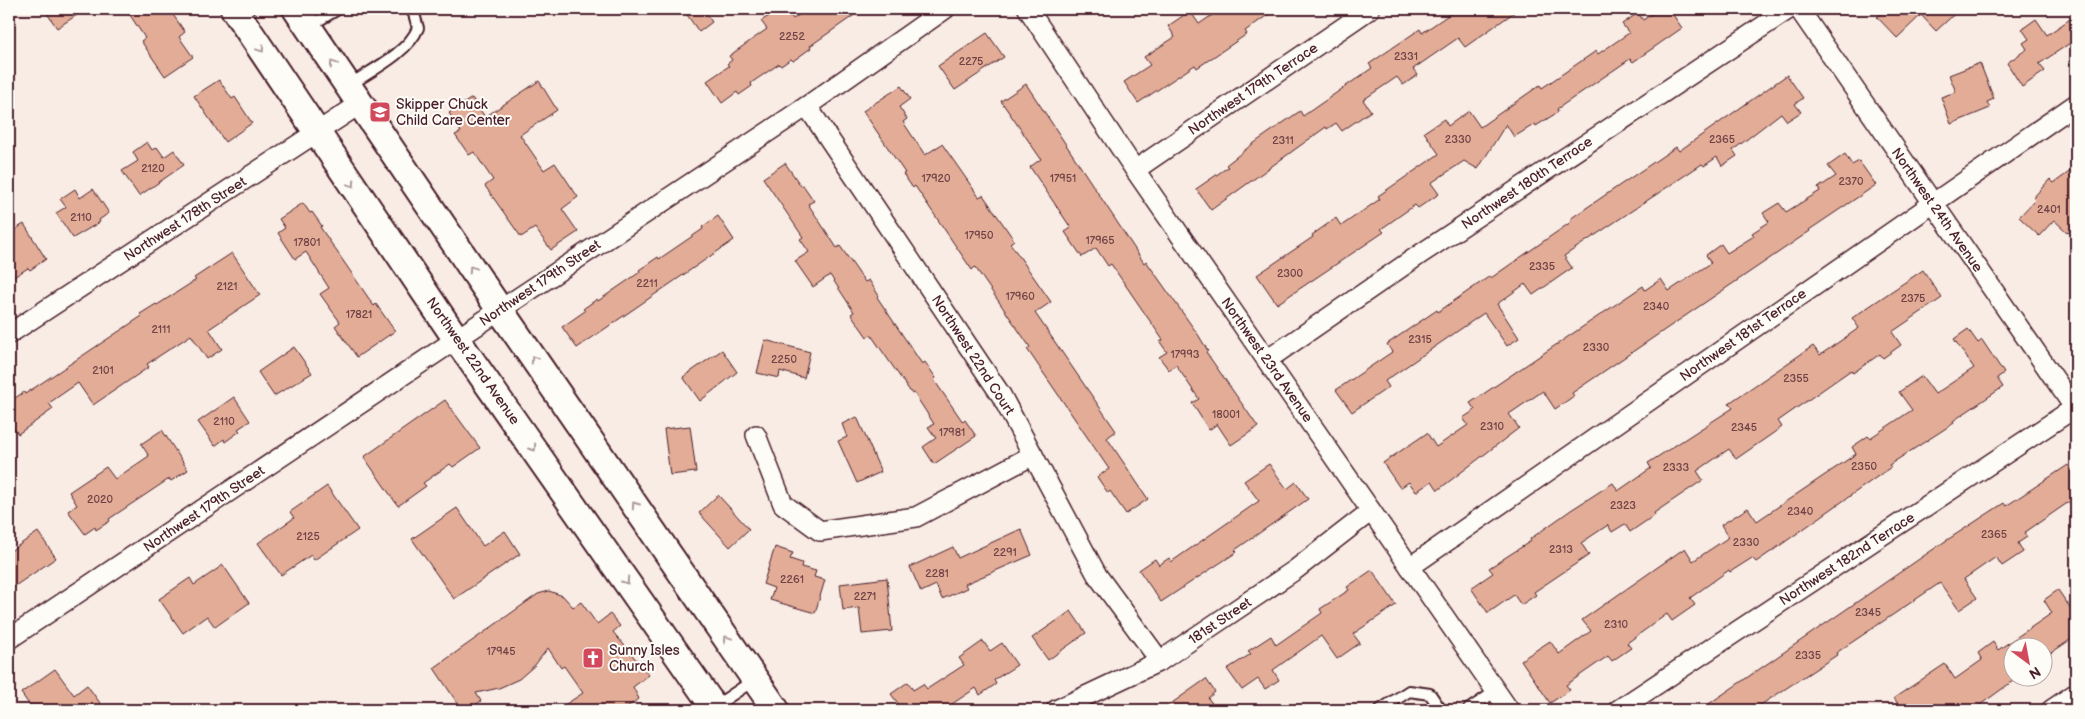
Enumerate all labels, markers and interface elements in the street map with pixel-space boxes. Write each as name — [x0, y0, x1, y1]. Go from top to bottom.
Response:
house number: 2252 — [779, 30, 805, 43]
street label: Northwest 179th Terrace — [1185, 39, 1321, 139]
one-way arrow — [255, 43, 264, 53]
house number: 2331 — [1394, 50, 1418, 63]
house number: 2275 — [959, 55, 983, 68]
one-way arrow — [330, 60, 339, 69]
place label: Skipper Chuck Child Care Center — [396, 96, 511, 129]
school or university icon: Skipper Chuck Child Care Center — [368, 100, 392, 124]
house number: 2330 — [1445, 133, 1472, 146]
street label: Northwest 180th Terrace — [1458, 133, 1596, 233]
house number: 2365 — [1709, 133, 1735, 146]
house number: 2311 — [1272, 134, 1294, 147]
street label: Northwest 24th Avenue — [1888, 145, 1986, 275]
house number: 2120 — [141, 162, 165, 175]
house number: 17920 — [922, 172, 951, 185]
house number: 17951 — [1050, 172, 1076, 185]
street label: Northwest 178th Street — [121, 173, 250, 265]
house number: 2370 — [1839, 175, 1864, 188]
one-way arrow — [346, 178, 355, 188]
house number: 2401 — [2037, 203, 2061, 216]
house number: 2110 — [70, 211, 92, 224]
house number: 17950 — [965, 229, 994, 242]
house number: 17965 — [1085, 234, 1115, 247]
house number: 17801 — [294, 236, 320, 249]
street label: Northwest 179th Street — [476, 236, 604, 330]
house number: 2335 — [1529, 260, 1555, 273]
one-way arrow — [469, 265, 478, 275]
house number: 2300 — [1277, 267, 1304, 280]
house number: 2211 — [636, 277, 658, 290]
house number: 2121 — [216, 280, 238, 293]
street label: Northwest 181st Terrace — [1676, 285, 1810, 385]
house number: 17960 — [1005, 290, 1035, 303]
street label: Northwest 22nd Court — [928, 292, 1019, 419]
house number: 2375 — [1901, 292, 1925, 305]
street label: Northwest 22nd Avenue — [423, 294, 523, 428]
street label: Northwest 23rd Avenue — [1217, 294, 1317, 426]
house number: 2340 — [1643, 300, 1670, 313]
house number: 17821 — [346, 308, 372, 321]
house number: 2111 — [151, 323, 171, 336]
house number: 2315 — [1408, 333, 1432, 346]
house number: 2330 — [1583, 341, 1610, 354]
house number: 17993 — [1170, 348, 1200, 361]
house number: 2250 — [771, 353, 797, 366]
one-way arrow — [531, 355, 540, 365]
house number: 2101 — [92, 364, 114, 377]
house number: 2355 — [1783, 372, 1809, 385]
house number: 18001 — [1212, 408, 1240, 421]
house number: 2110 — [213, 415, 235, 428]
house number: 2310 — [1480, 420, 1504, 433]
house number: 2345 — [1731, 421, 1757, 434]
house number: 17981 — [939, 426, 965, 439]
one-way arrow — [527, 442, 536, 452]
house number: 2350 — [1851, 460, 1877, 473]
house number: 2333 — [1663, 461, 1690, 474]
street label: Northwest 179th Street — [140, 462, 268, 556]
house number: 2020 — [87, 493, 113, 506]
house number: 2323 — [1610, 499, 1636, 512]
one-way arrow — [632, 501, 641, 511]
house number: 2340 — [1787, 505, 1814, 518]
street label: Northwest 182nd Terrace — [1776, 509, 1918, 609]
house number: 2365 — [1981, 528, 2007, 541]
house number: 2125 — [296, 530, 320, 543]
house number: 2330 — [1733, 536, 1760, 549]
house number: 2313 — [1549, 543, 1573, 556]
house number: 2291 — [993, 546, 1017, 559]
house number: 2281 — [925, 567, 949, 580]
house number: 2261 — [780, 573, 804, 586]
one-way arrow — [620, 575, 629, 585]
house number: 2271 — [854, 590, 876, 603]
street label: 181st Street — [1185, 593, 1255, 648]
house number: 2345 — [1855, 606, 1881, 619]
house number: 2310 — [1604, 618, 1628, 631]
one-way arrow — [724, 635, 733, 645]
north arrow — [2002, 636, 2052, 686]
place label: Sunny Isles Church — [609, 642, 680, 675]
house number: 17945 — [486, 645, 516, 658]
church icon: Sunny Isles Church — [581, 646, 605, 670]
house number: 2335 — [1795, 649, 1821, 662]
text: N — [2026, 663, 2044, 683]

